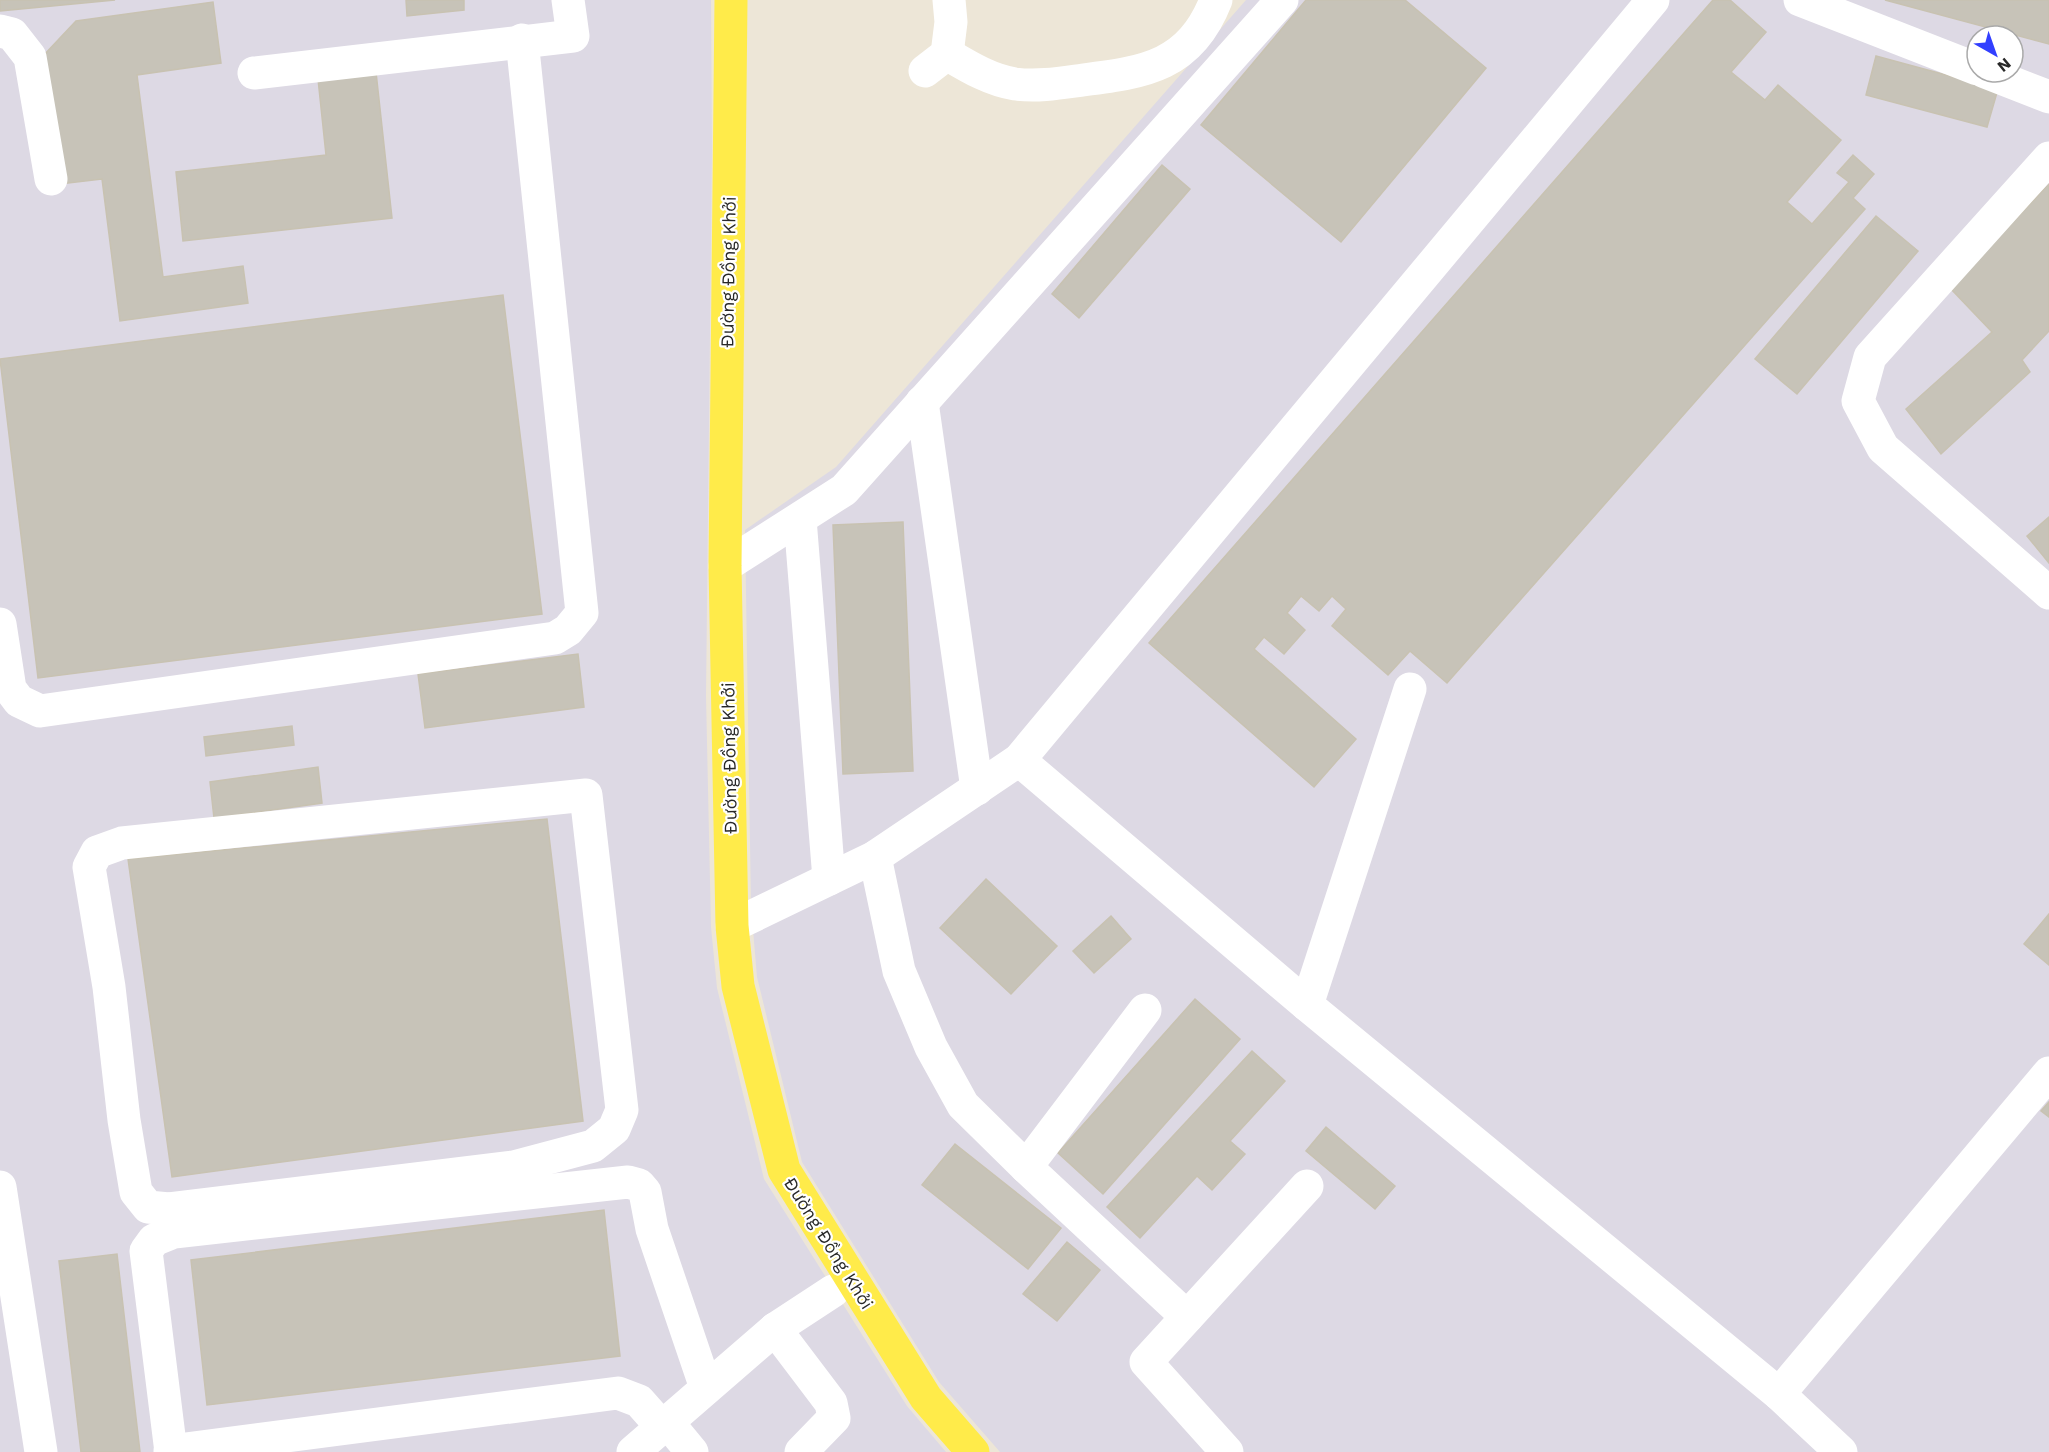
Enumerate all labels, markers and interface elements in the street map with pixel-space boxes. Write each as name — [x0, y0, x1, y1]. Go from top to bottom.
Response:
north arrow — [1965, 24, 2025, 84]
text: N — [1994, 54, 2015, 76]
street label: Đường Đồng Khởi — [716, 196, 740, 348]
street label: Đường Đồng Khởi — [717, 682, 741, 834]
street label: Đường Đồng Khởi — [780, 1173, 878, 1313]

